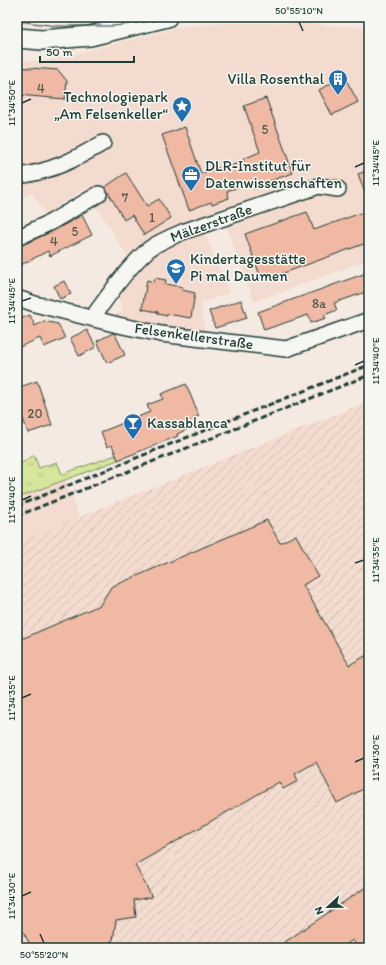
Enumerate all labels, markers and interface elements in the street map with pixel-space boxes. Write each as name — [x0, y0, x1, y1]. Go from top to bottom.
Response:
text: 50°55'10"N — [275, 4, 323, 17]
scale bar — [40, 38, 134, 64]
text: 50 m — [46, 45, 72, 59]
building icon: Villa Rosenthal — [327, 68, 349, 96]
place label: Villa Rosenthal — [228, 70, 325, 88]
text: 11°34'50"E — [5, 79, 18, 126]
house number: 4 — [37, 81, 45, 96]
place label: Technologiepark „Am Felsenkeller“ — [54, 88, 168, 123]
place icon: Technologiepark „Am Felsenkeller“ — [171, 95, 193, 123]
house number: 5 — [262, 122, 269, 137]
text: 11°34'45"E — [369, 140, 382, 186]
place label: DLR-Institut für Datenwissenschaften — [205, 157, 343, 192]
office icon: DLR-Institut für Datenwissenschaften — [180, 164, 202, 192]
house number: 7 — [122, 190, 129, 205]
street label: Mälzerstraße — [168, 200, 254, 246]
house number: 1 — [149, 210, 155, 225]
house number: 5 — [72, 224, 79, 239]
house number: 4 — [50, 234, 58, 249]
place label: Kindertagesstätte Pi mal Daumen — [190, 250, 306, 285]
school or university icon: Kindertagesstätte Pi mal Daumen — [165, 257, 187, 285]
text: 11°34'45"E — [5, 278, 18, 324]
house number: 8a — [312, 296, 326, 311]
street label: Felsenkellerstraße — [134, 319, 254, 353]
text: 11°34'40"E — [369, 337, 382, 384]
house number: 20 — [28, 406, 42, 421]
bar icon: Kassablanca — [122, 412, 144, 440]
place label: Kassablanca — [147, 414, 228, 432]
text: 11°34'40"E — [5, 476, 18, 523]
text: 11°34'35"E — [369, 537, 382, 583]
text: 11°34'35"E — [5, 675, 18, 721]
text: 11°34'30"E — [369, 734, 382, 781]
text: 11°34'30"E — [5, 872, 18, 919]
north arrow — [308, 887, 348, 927]
text: N — [312, 905, 327, 916]
text: 50°55'20"N — [20, 948, 69, 961]

